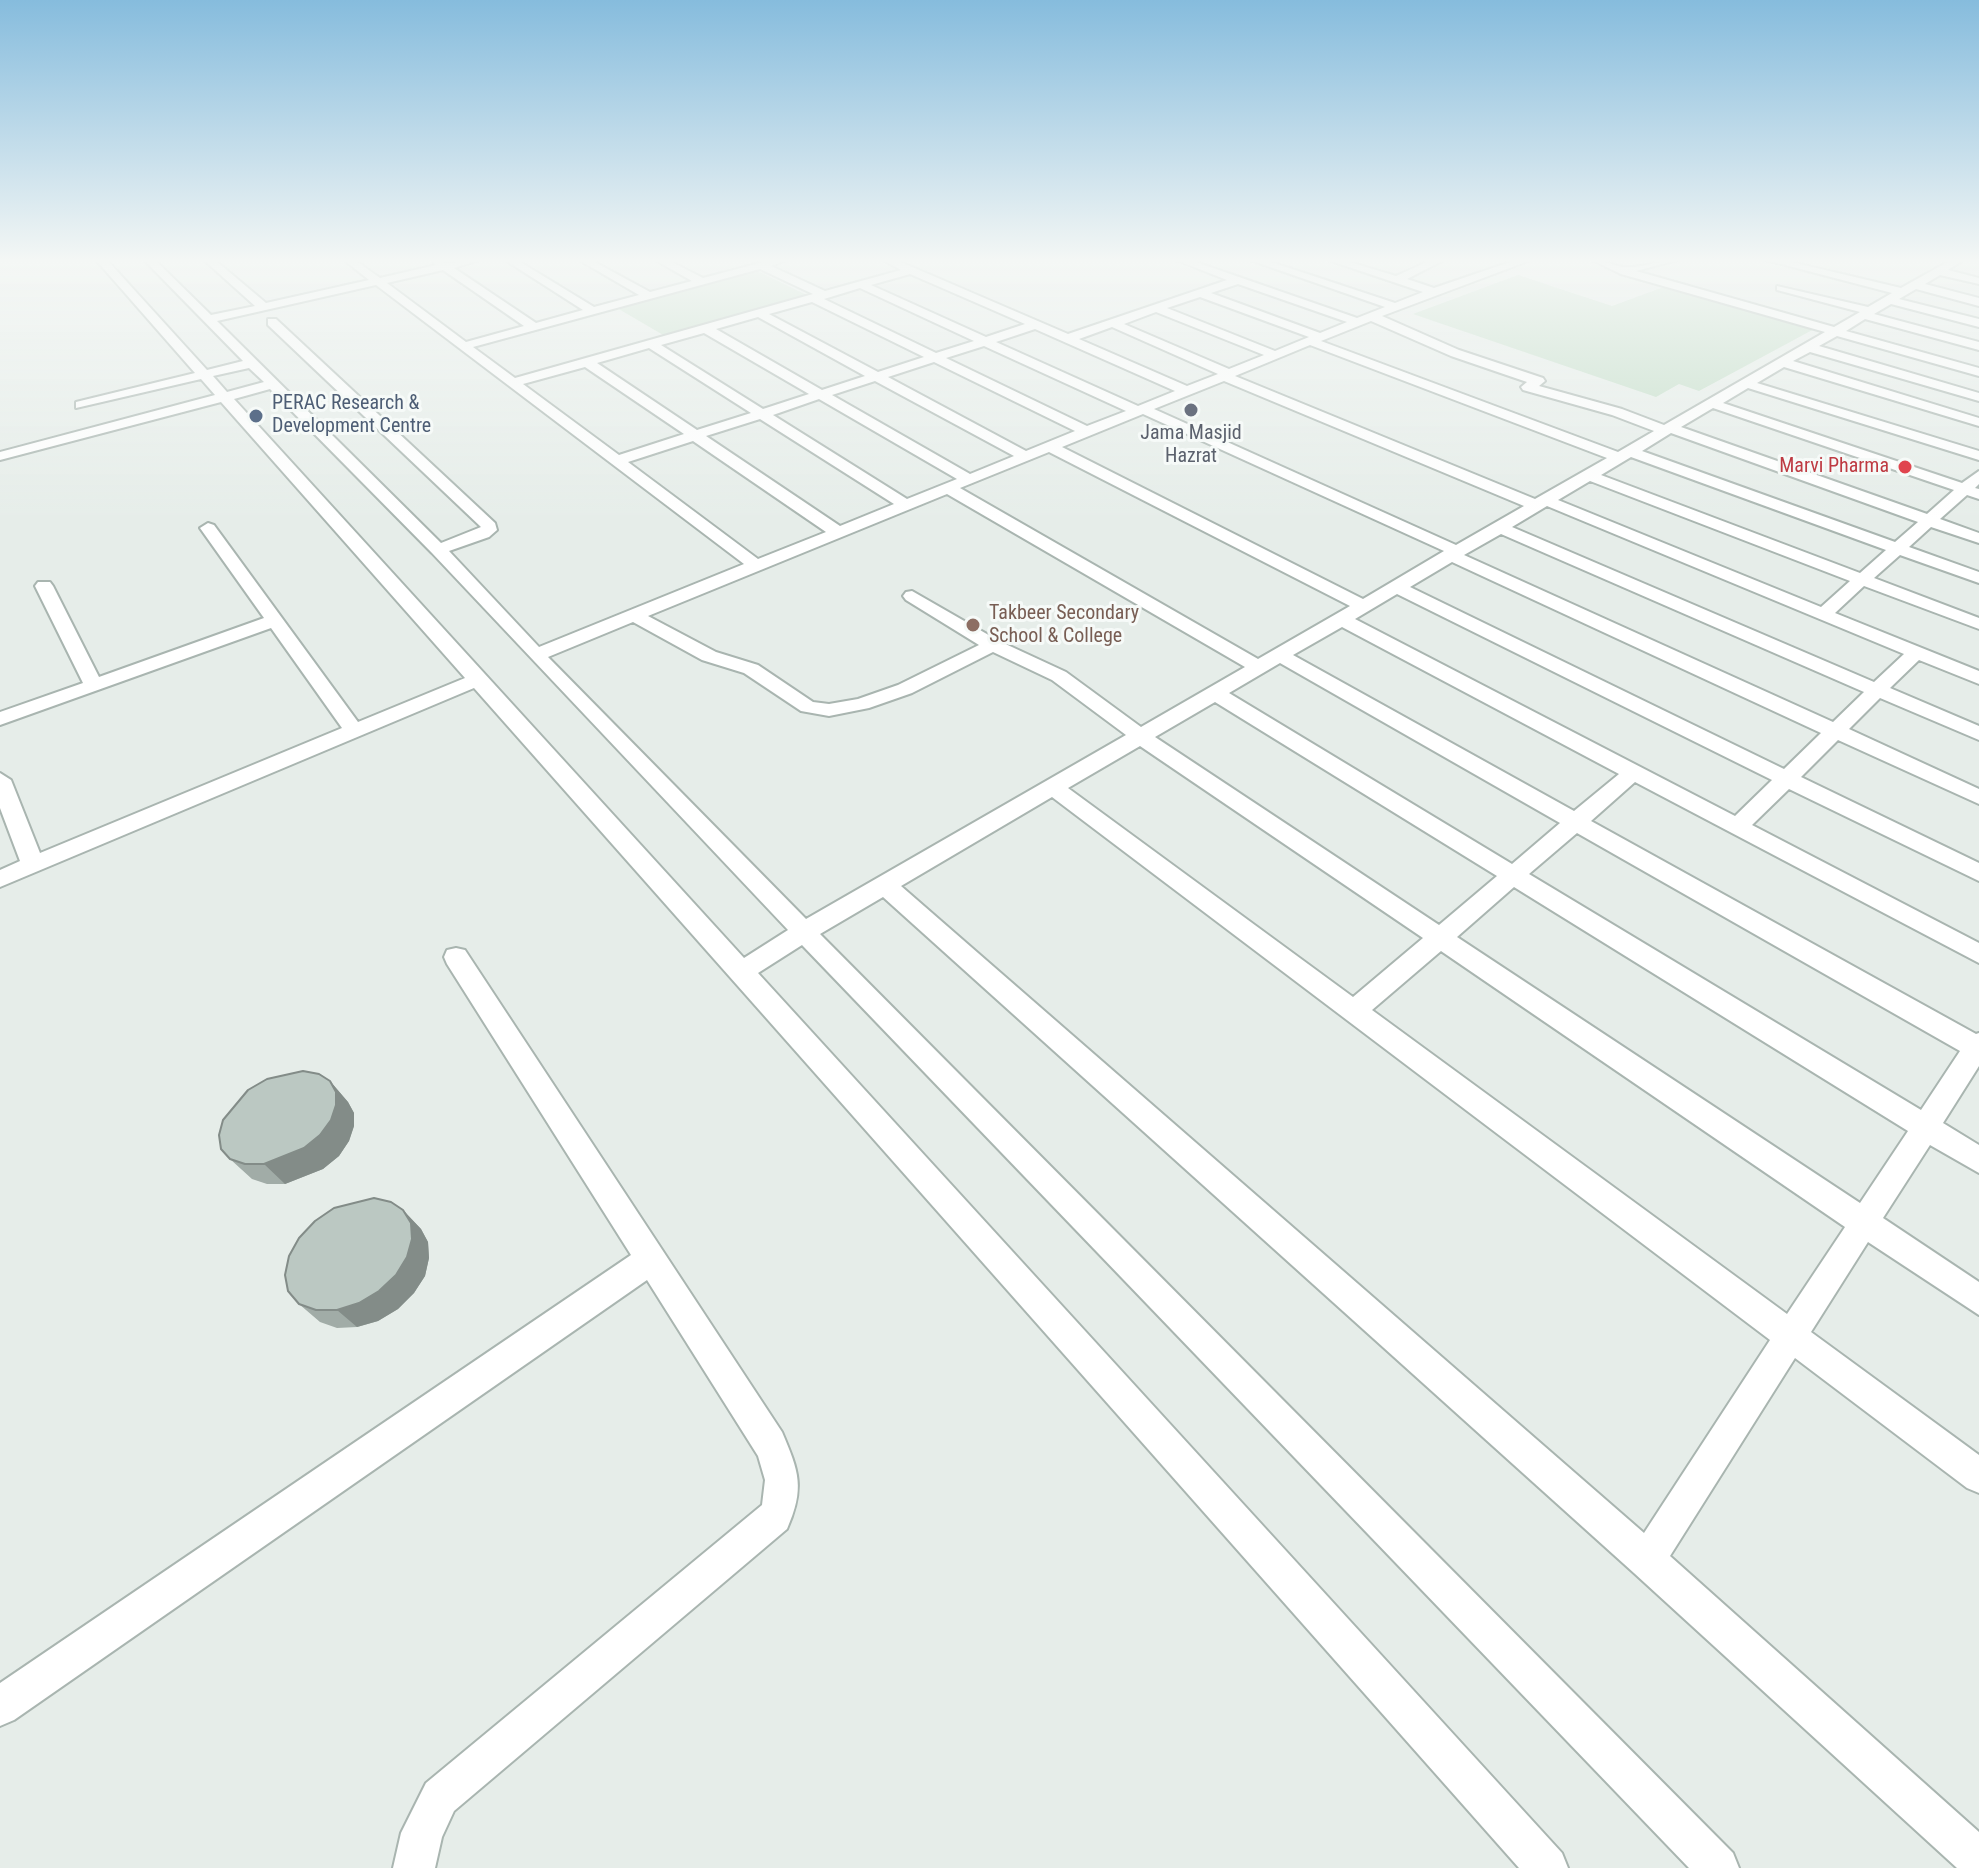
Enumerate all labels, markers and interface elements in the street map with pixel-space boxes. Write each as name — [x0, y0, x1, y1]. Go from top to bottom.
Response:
place label: PERAC Research & Development Centre — [272, 392, 431, 439]
marker: Jama Masjid Hazrat — [1182, 401, 1200, 419]
marker: PERAC Research & Development Centre — [247, 407, 265, 425]
place label: Jama Masjid Hazrat — [1140, 422, 1242, 469]
place label: Marvi Pharma — [1779, 455, 1889, 479]
marker: Marvi Pharma — [1896, 458, 1914, 476]
place label: Takbeer Secondary School & College — [989, 602, 1139, 649]
marker: Takbeer Secondary School & College — [964, 616, 982, 634]

